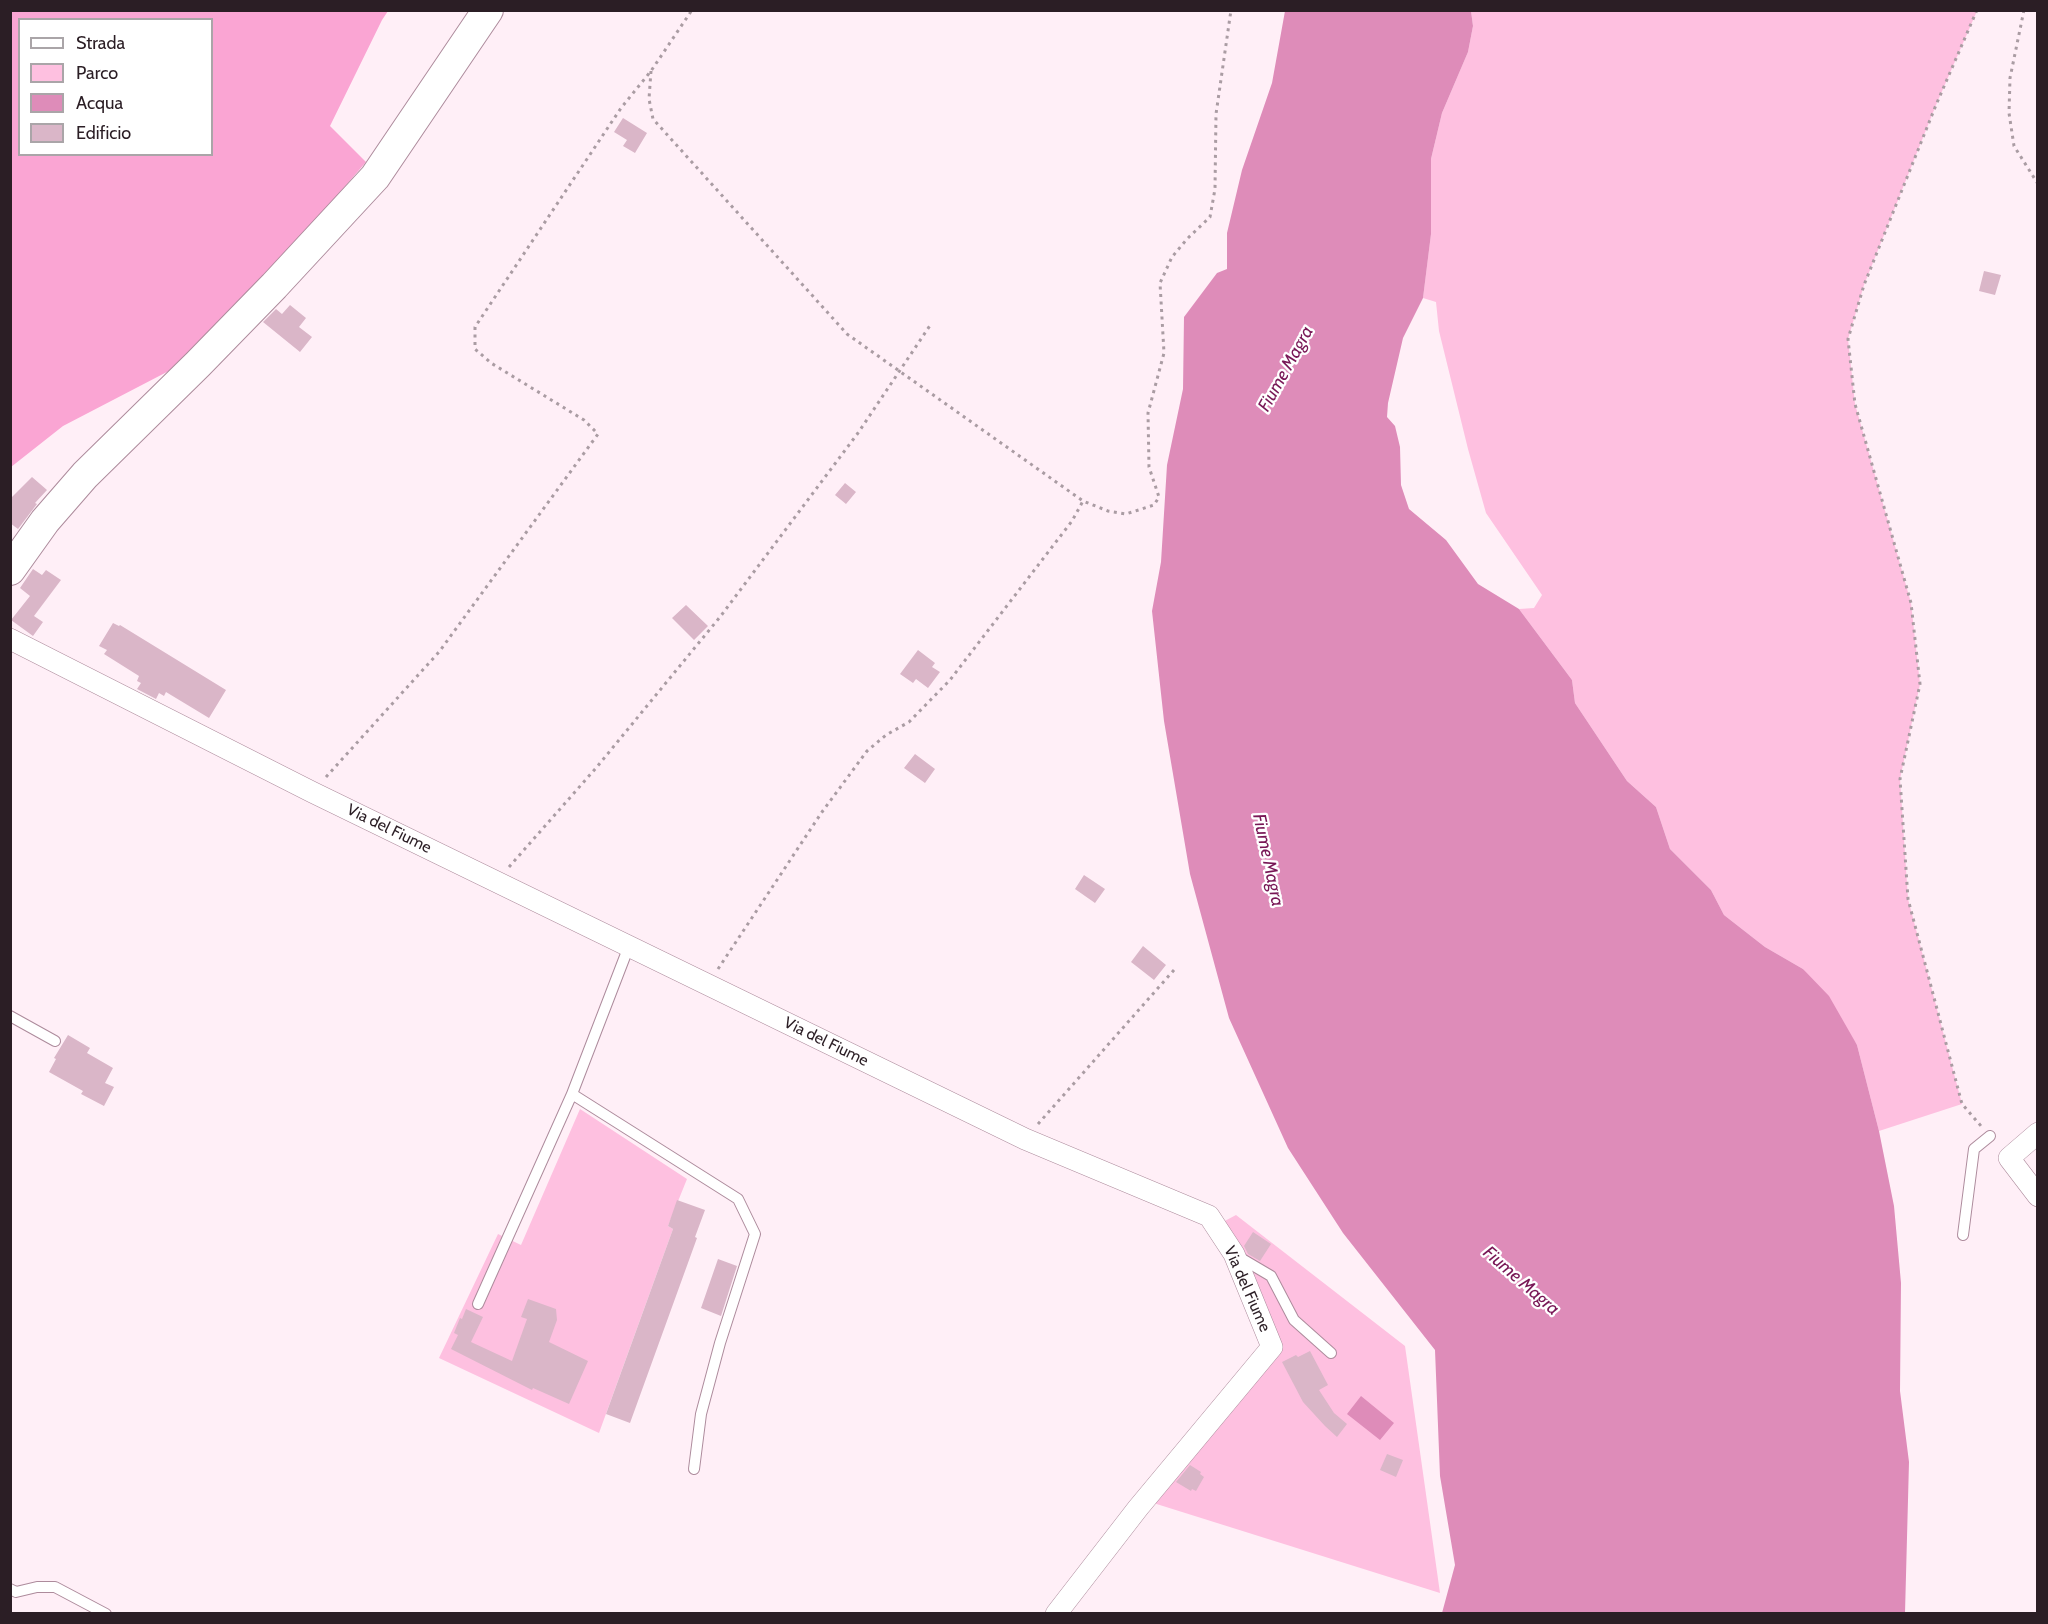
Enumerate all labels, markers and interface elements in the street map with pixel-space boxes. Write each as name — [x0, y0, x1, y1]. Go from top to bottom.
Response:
legend — [18, 18, 213, 156]
text: Strada — [76, 32, 125, 54]
text: Parco — [76, 62, 118, 84]
text: Acqua — [76, 92, 123, 114]
text: Edificio — [76, 122, 131, 144]
water label: Fiume Magra — [1254, 323, 1318, 415]
street label: Via del Fiume — [344, 800, 434, 858]
water label: Fiume Magra — [1248, 812, 1288, 908]
street label: Via del Fiume — [781, 1013, 871, 1071]
water label: Fiume Magra — [1478, 1242, 1564, 1320]
street label: Via del Fiume — [1220, 1243, 1274, 1335]

